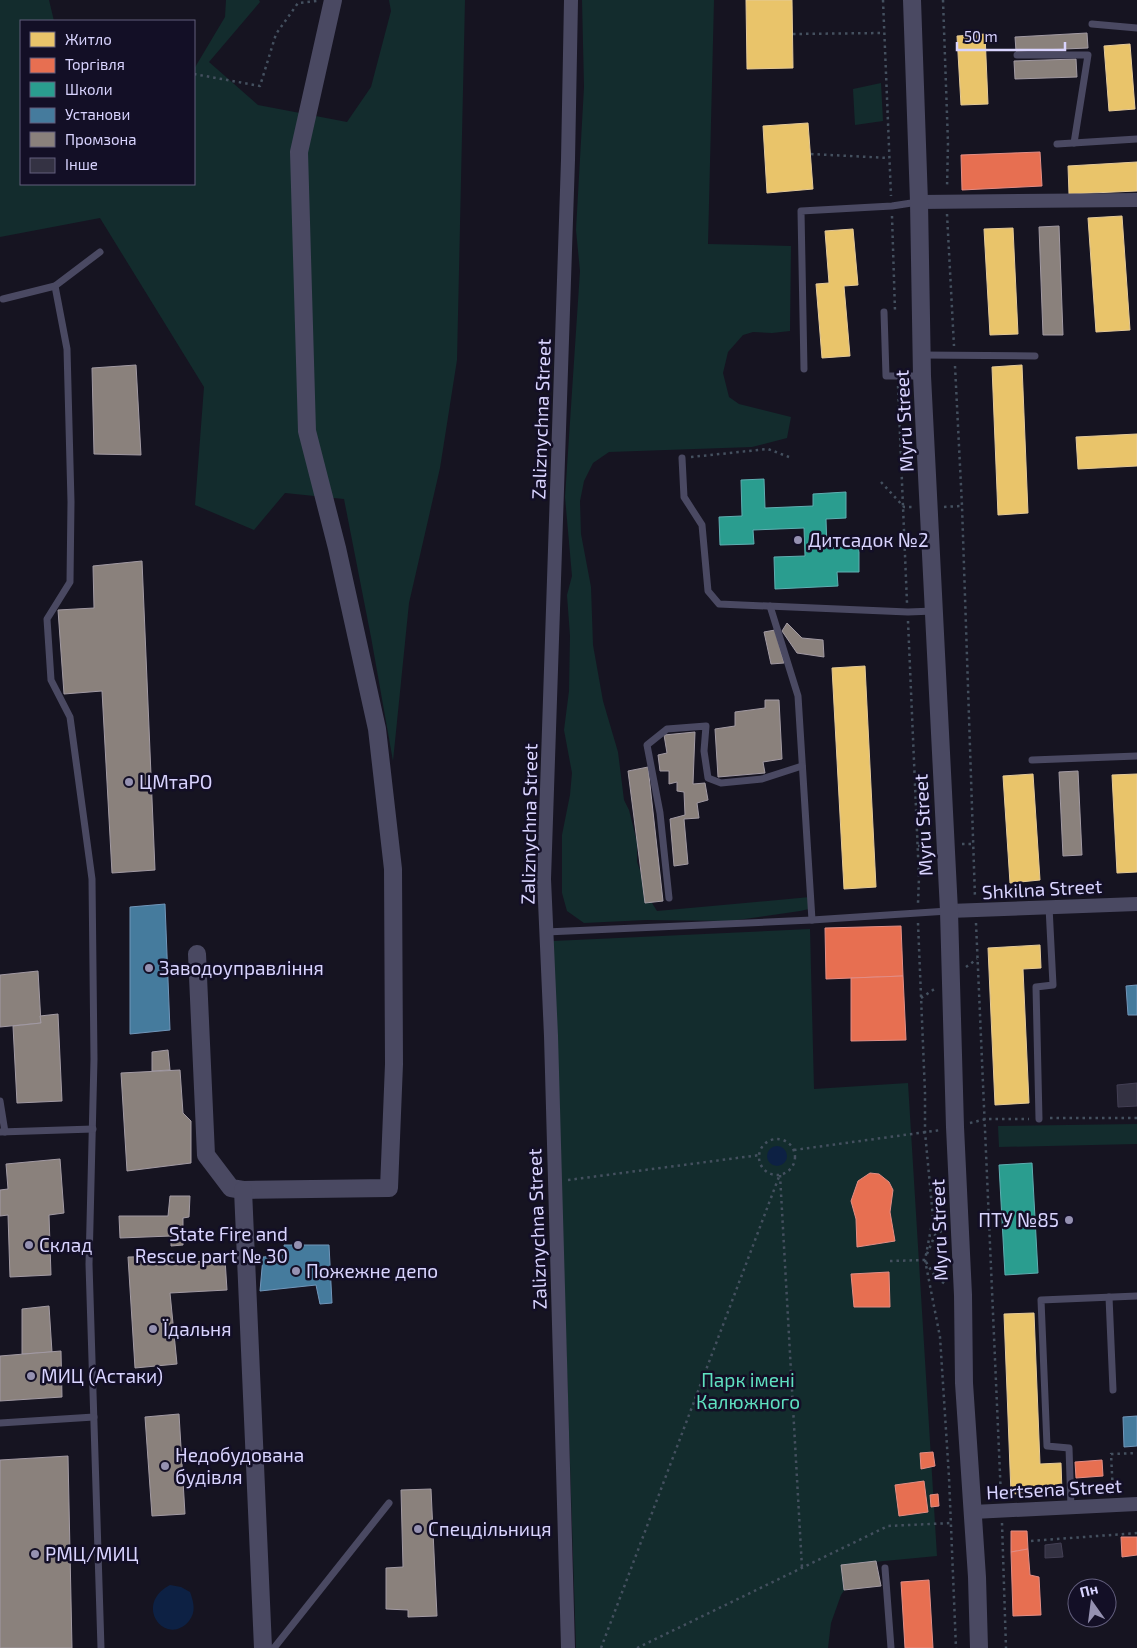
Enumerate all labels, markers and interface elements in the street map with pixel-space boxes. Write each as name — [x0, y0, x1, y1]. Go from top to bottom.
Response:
legend — [20, 20, 195, 185]
scale bar — [957, 20, 1064, 52]
text: 50 m — [964, 27, 998, 45]
text: Житло — [65, 30, 112, 48]
text: Торгівля — [65, 55, 125, 73]
text: Школи — [65, 80, 113, 98]
text: Установи — [65, 105, 130, 123]
text: Промзона — [65, 130, 137, 148]
text: Інше — [65, 155, 98, 173]
street label: Zaliznychna Street — [526, 338, 555, 500]
street label: Myru Street — [889, 369, 918, 473]
place label: Дитсадок №2 — [808, 528, 929, 551]
marker: Дитсадок №2 — [792, 534, 804, 546]
street label: Zaliznychna Street — [516, 743, 541, 905]
place label: ЦМтаРО — [139, 770, 213, 793]
street label: Myru Street — [908, 773, 937, 877]
marker: ЦМтаРО — [123, 776, 135, 788]
street label: Shkilna Street — [981, 874, 1103, 903]
place label: Заводоуправління — [159, 956, 324, 980]
marker: Заводоуправління — [143, 962, 155, 974]
street label: Zaliznychna Street — [522, 1148, 551, 1310]
street label: Myru Street — [925, 1179, 952, 1281]
place label: ПТУ №85 — [978, 1208, 1059, 1231]
marker: ПТУ №85 — [1063, 1214, 1075, 1226]
place label: State Fire and Rescue part № 30 — [135, 1222, 288, 1267]
place label: Склад — [39, 1233, 92, 1256]
marker: Склад — [23, 1239, 35, 1251]
marker: State Fire and Rescue part № 30 — [292, 1239, 304, 1251]
place label: Пожежне депо — [306, 1259, 438, 1282]
marker: Пожежне депо — [290, 1265, 302, 1277]
place label: Їдальня — [163, 1317, 231, 1340]
marker: Їдальня — [147, 1323, 159, 1335]
place label: МИЦ (Астаки) — [41, 1364, 163, 1387]
park label: Парк імені Калюжного — [696, 1368, 800, 1413]
marker: МИЦ (Астаки) — [25, 1370, 37, 1382]
place label: Недобудована будівля — [175, 1443, 304, 1489]
marker: Недобудована будівля — [159, 1460, 171, 1472]
street label: Hertsena Street — [985, 1473, 1123, 1504]
place label: Спецдільниця — [428, 1517, 552, 1540]
marker: Спецдільниця — [412, 1523, 424, 1535]
place label: РМЦ/МИЦ — [45, 1542, 139, 1565]
marker: РМЦ/МИЦ — [29, 1548, 41, 1560]
north arrow — [1067, 1578, 1117, 1628]
text: Пн — [1078, 1579, 1100, 1600]

